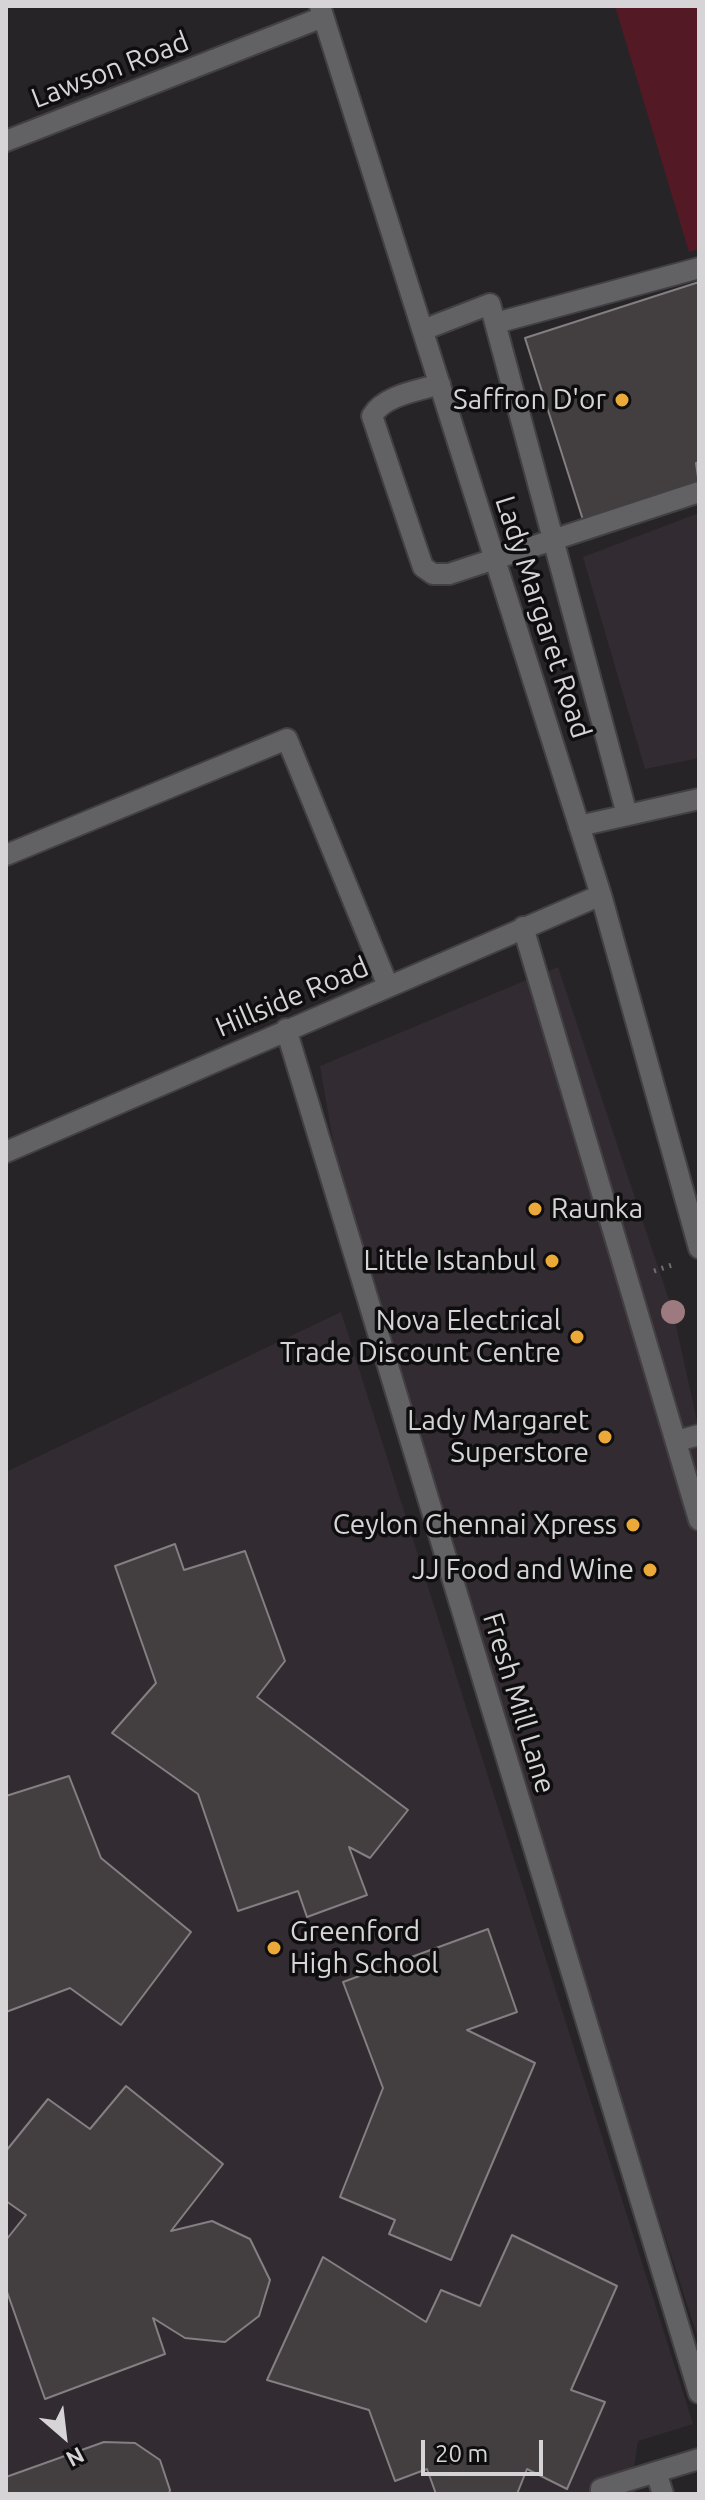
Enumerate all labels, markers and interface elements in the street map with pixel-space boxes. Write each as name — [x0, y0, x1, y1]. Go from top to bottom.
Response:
street label: Lawson Road — [27, 25, 193, 115]
place label: Saffron D'or — [453, 383, 606, 417]
marker: Saffron D'or — [613, 391, 631, 409]
street label: Lady Margaret Road — [488, 492, 598, 742]
street label: Hillside Road — [211, 950, 373, 1044]
place label: Raunka — [551, 1192, 643, 1226]
marker: Raunka — [526, 1200, 544, 1218]
place label: Little Istanbul — [363, 1244, 536, 1278]
marker: Little Istanbul — [543, 1252, 561, 1270]
place label: Nova Electrical Trade Discount Centre — [280, 1304, 561, 1370]
marker: Nova Electrical Trade Discount Centre — [568, 1328, 586, 1346]
place label: Lady Margaret Superstore — [407, 1404, 589, 1470]
marker: Lady Margaret Superstore — [596, 1428, 614, 1446]
place label: Ceylon Chennai Xpress — [333, 1508, 617, 1542]
marker: Ceylon Chennai Xpress — [624, 1516, 642, 1534]
place label: JJ Food and Wine — [412, 1553, 634, 1587]
marker: JJ Food and Wine — [641, 1561, 659, 1579]
street label: Fresh Mill Lane — [476, 1609, 562, 1797]
place label: Greenford High School — [290, 1915, 439, 1981]
marker: Greenford High School — [265, 1939, 283, 1957]
north arrow — [24, 2396, 104, 2476]
scale bar — [425, 2424, 547, 2474]
text: 20 m — [435, 2440, 488, 2467]
text: N — [62, 2443, 89, 2473]

